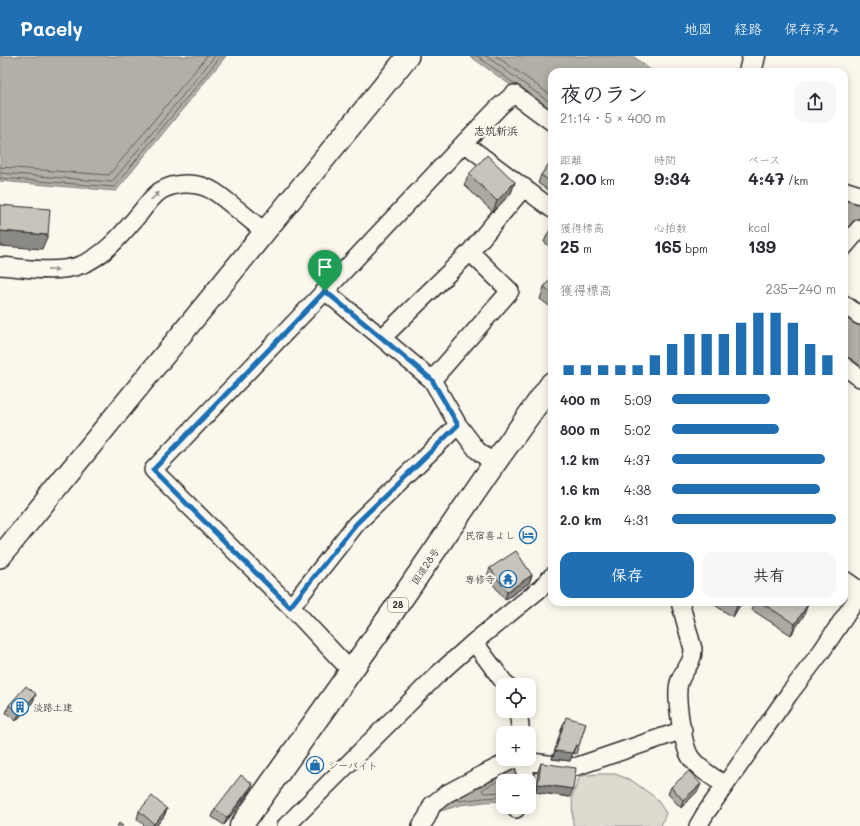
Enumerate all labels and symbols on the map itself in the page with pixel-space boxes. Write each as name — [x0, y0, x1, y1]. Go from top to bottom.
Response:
district label: 志筑新浜 — [474, 123, 518, 138]
one-way arrow — [149, 192, 160, 201]
pin — [308, 250, 342, 291]
one-way arrow — [47, 267, 60, 273]
hotel icon: 民宿喜よし — [518, 525, 538, 545]
place label: 民宿喜よし — [465, 528, 515, 542]
street label: 国道28号 — [408, 545, 442, 587]
temple icon: 専修寺 — [498, 569, 518, 589]
place label: 専修寺 — [465, 572, 495, 586]
road number: 28 — [388, 598, 408, 612]
building icon: 淡路土建 — [10, 697, 30, 717]
place label: 淡路土建 — [33, 700, 73, 714]
shop icon: シーバイト — [305, 755, 325, 775]
place label: シーバイト — [328, 758, 378, 772]

